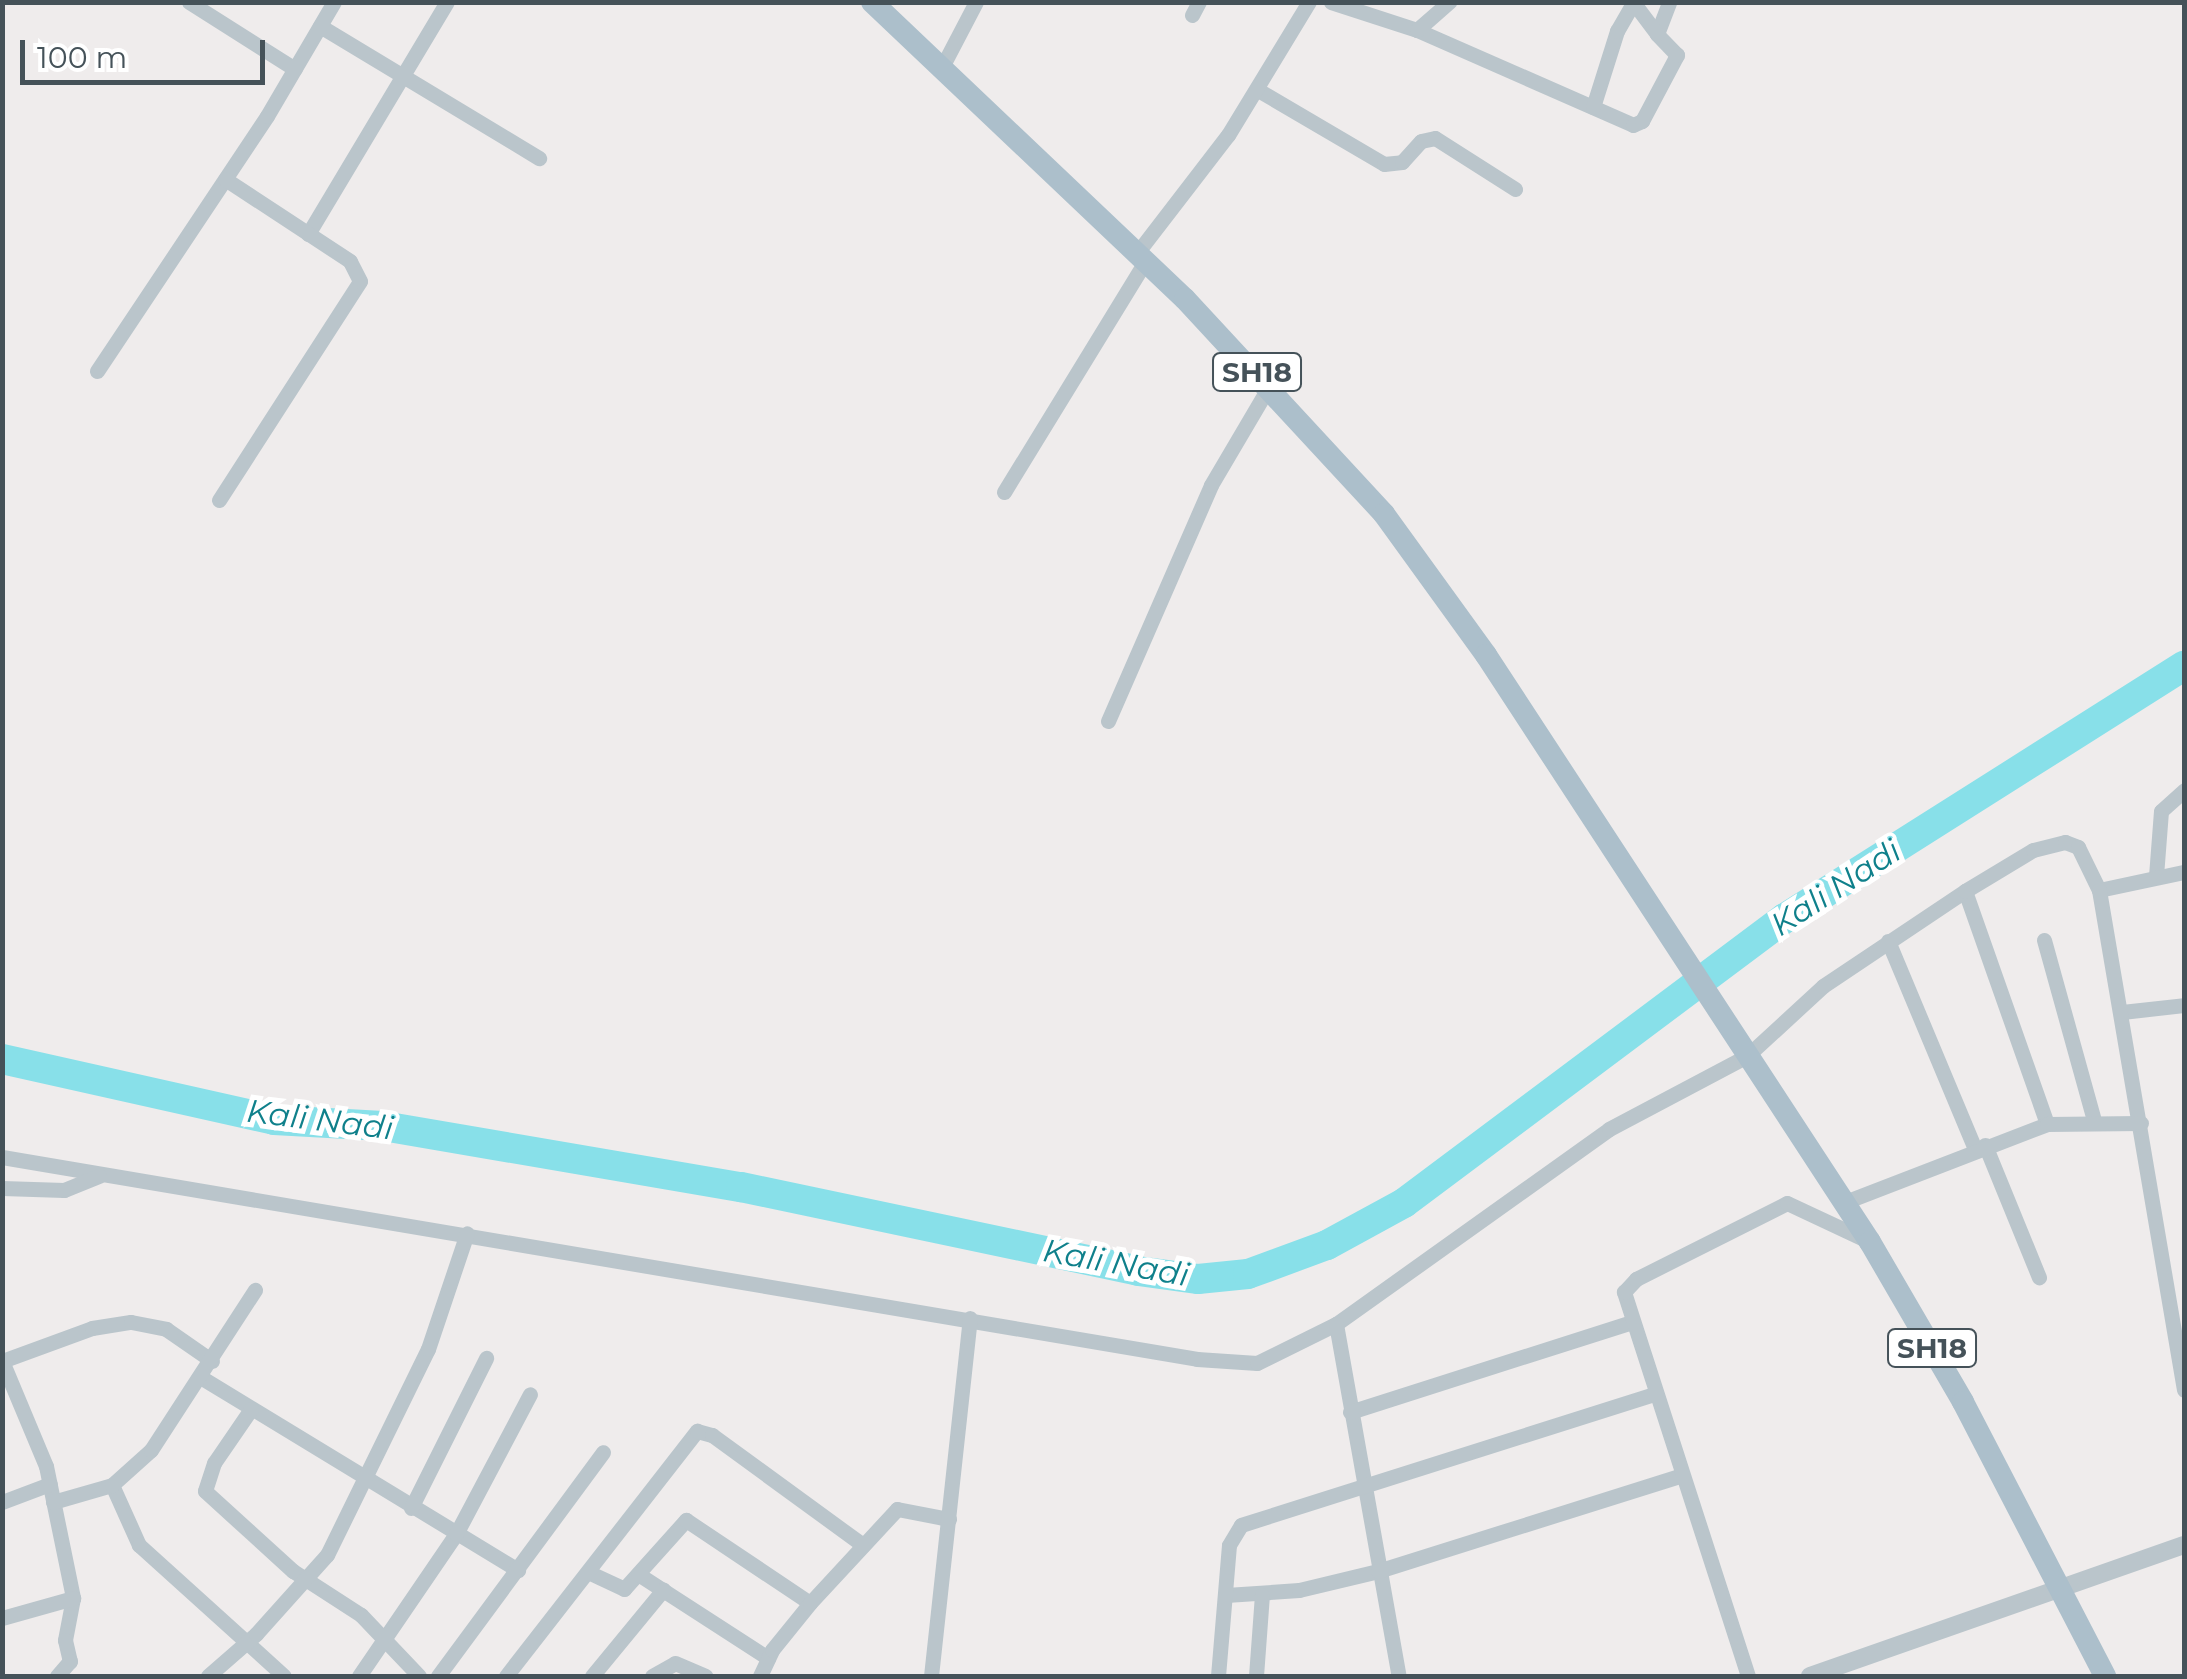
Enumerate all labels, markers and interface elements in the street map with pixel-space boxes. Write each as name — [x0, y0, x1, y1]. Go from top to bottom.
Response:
scale bar — [25, 20, 270, 82]
text: 100 m — [37, 39, 127, 76]
road number: SH18 — [1212, 349, 1302, 395]
water label: Kali Nadi — [1764, 832, 1908, 944]
water label: Kali Nadi — [245, 1092, 395, 1148]
water label: Kali Nadi — [1040, 1231, 1192, 1295]
road number: SH18 — [1887, 1325, 1977, 1371]

